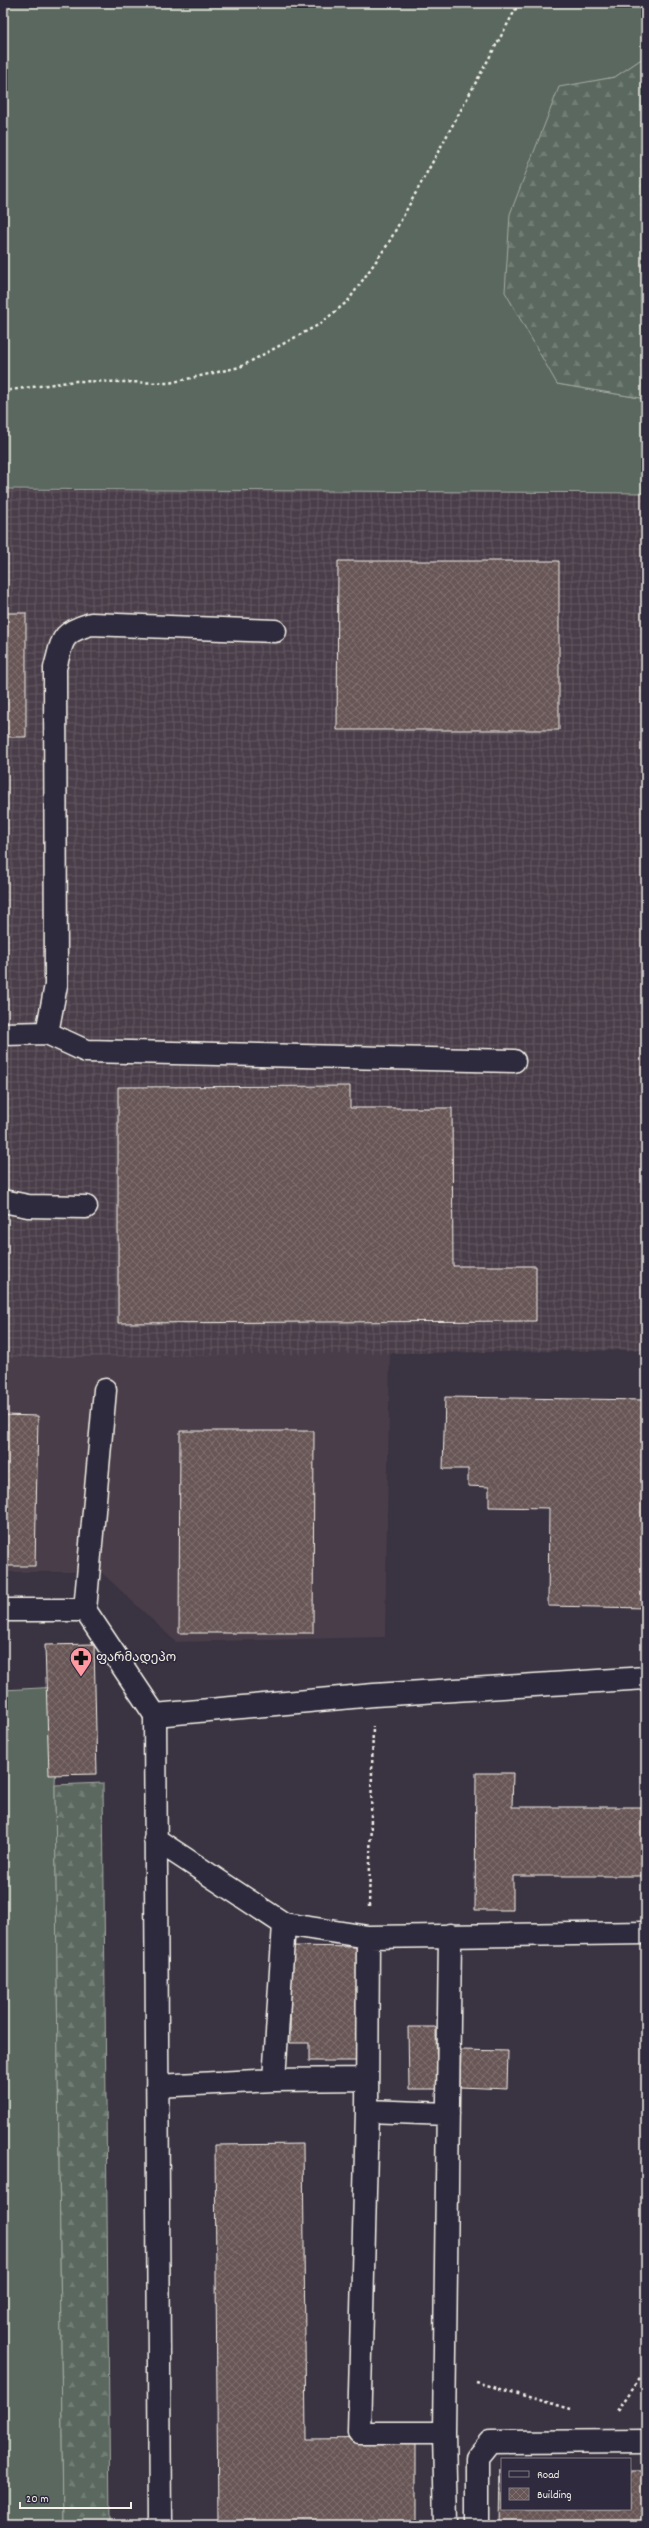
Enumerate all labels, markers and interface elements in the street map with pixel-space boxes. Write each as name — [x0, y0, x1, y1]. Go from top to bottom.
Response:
pharmacy icon: ფარმადეპო — [68, 1645, 94, 1678]
place label: ფარმადეპო — [96, 1649, 176, 1668]
legend — [501, 2458, 631, 2510]
text: Road — [537, 2467, 559, 2484]
scale bar — [20, 2484, 131, 2510]
text: Building — [537, 2487, 572, 2504]
text: 20 m — [26, 2491, 49, 2508]

